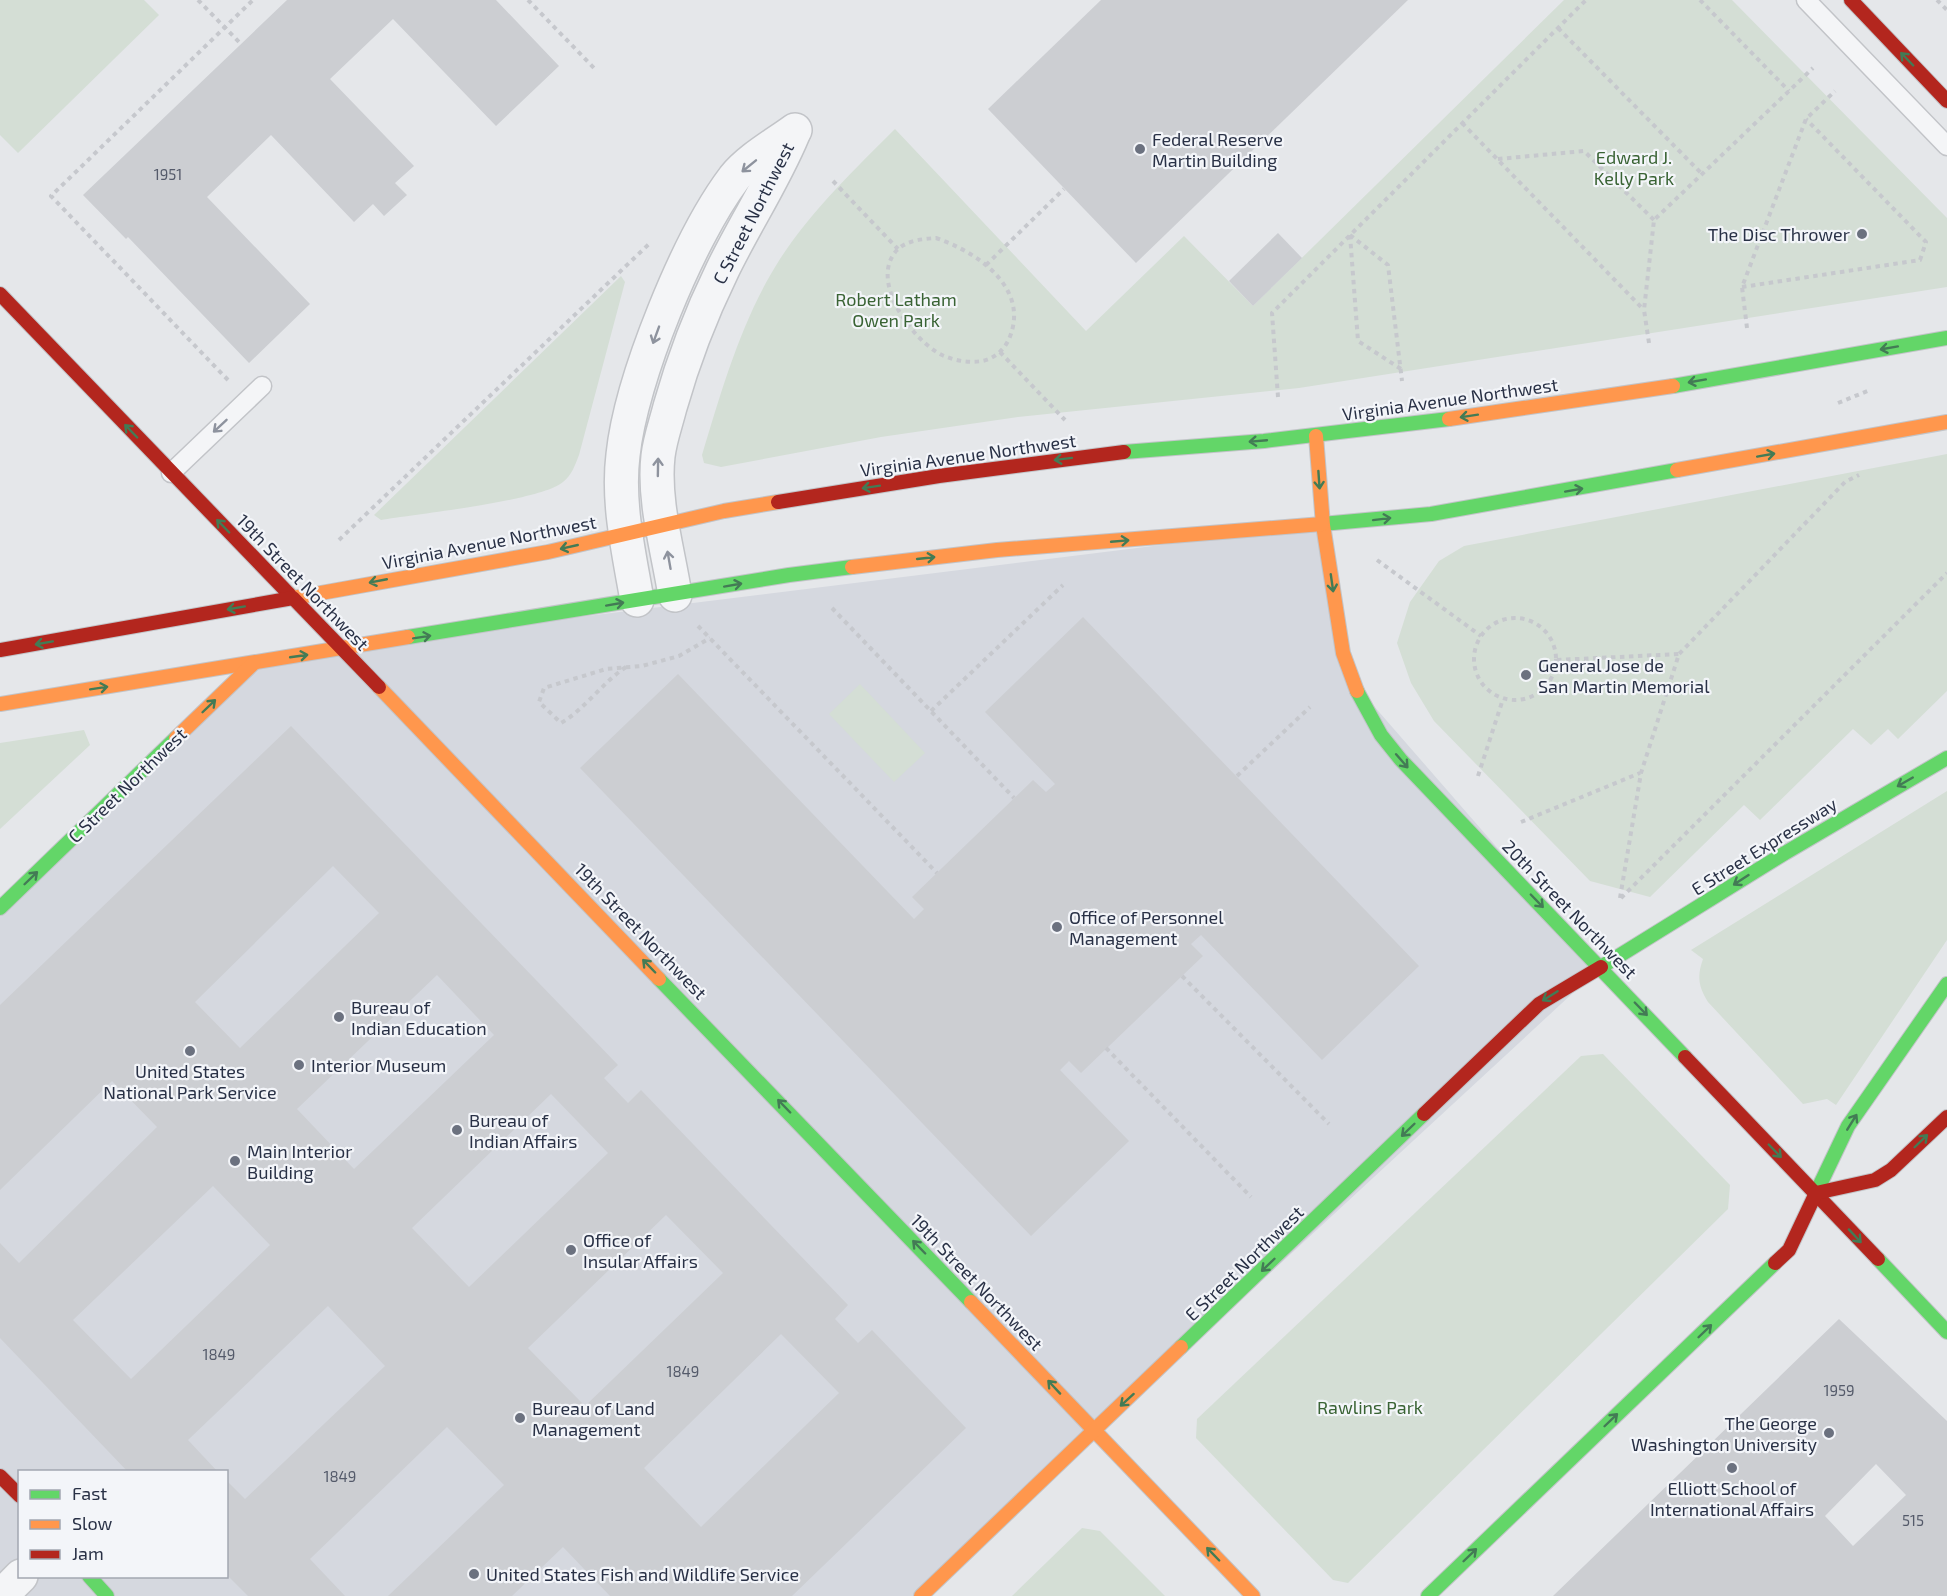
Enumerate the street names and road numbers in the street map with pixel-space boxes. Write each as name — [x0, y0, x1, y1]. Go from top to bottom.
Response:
street label: C Street Northwest — [708, 138, 798, 288]
street label: Virginia Avenue Northwest — [1341, 373, 1559, 425]
street label: Virginia Avenue Northwest — [859, 429, 1077, 481]
street label: 19th Street Northwest — [232, 509, 374, 655]
street label: Virginia Avenue Northwest — [380, 510, 598, 574]
street label: C Street Northwest — [63, 723, 191, 847]
street label: E Street Expressway — [1687, 792, 1841, 900]
street label: 20th Street Northwest — [1498, 835, 1642, 983]
street label: 19th Street Northwest — [570, 858, 712, 1004]
street label: E Street Northwest — [1180, 1201, 1308, 1325]
street label: 19th Street Northwest — [906, 1209, 1048, 1355]

